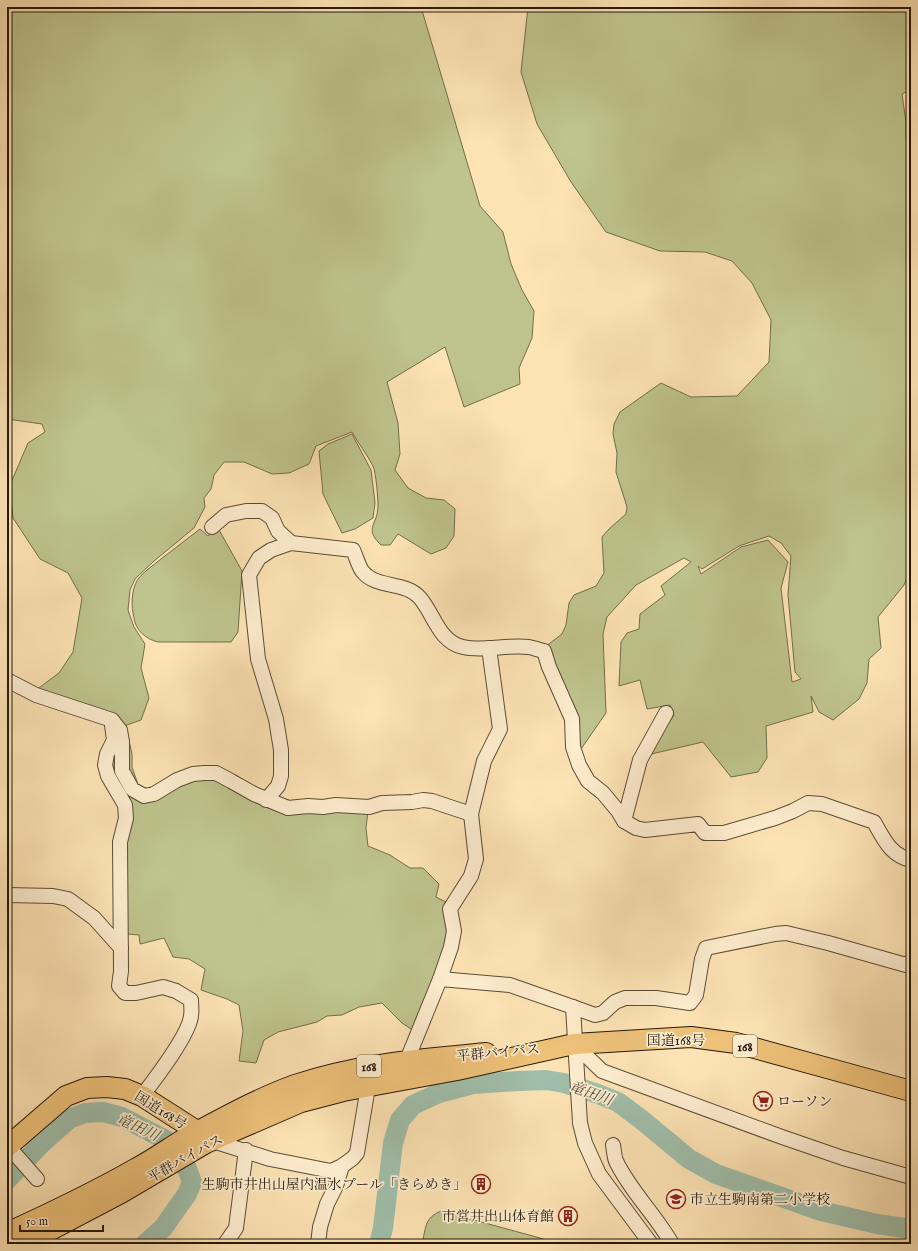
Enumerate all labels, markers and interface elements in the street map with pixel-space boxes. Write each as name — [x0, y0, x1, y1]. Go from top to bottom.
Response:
street label: 国道168号 — [647, 1032, 705, 1050]
road number: 168 — [733, 1035, 757, 1057]
street label: 平群バイパス — [456, 1040, 541, 1066]
road number: 168 — [357, 1055, 381, 1077]
water label: 竜田川 — [566, 1077, 617, 1111]
street label: 国道168号 — [131, 1088, 190, 1134]
supermarket icon: ローソン — [752, 1090, 774, 1112]
place label: ローソン — [777, 1093, 832, 1111]
water label: 竜田川 — [113, 1109, 164, 1146]
street label: 平群バイパス — [145, 1131, 226, 1187]
building icon: 生駒市井出山屋内温水プール「きらめき」 — [470, 1173, 492, 1195]
place label: 生駒市井出山屋内温水プール「きらめき」 — [202, 1176, 467, 1194]
school or university icon: 市立生駒南第二小学校 — [665, 1188, 687, 1210]
place label: 市立生駒南第二小学校 — [690, 1191, 830, 1209]
building icon: 市営井出山体育館 — [557, 1205, 579, 1227]
scale bar — [20, 1207, 103, 1233]
place label: 市営井出山体育館 — [442, 1208, 554, 1226]
text: 50 m — [26, 1214, 48, 1229]

